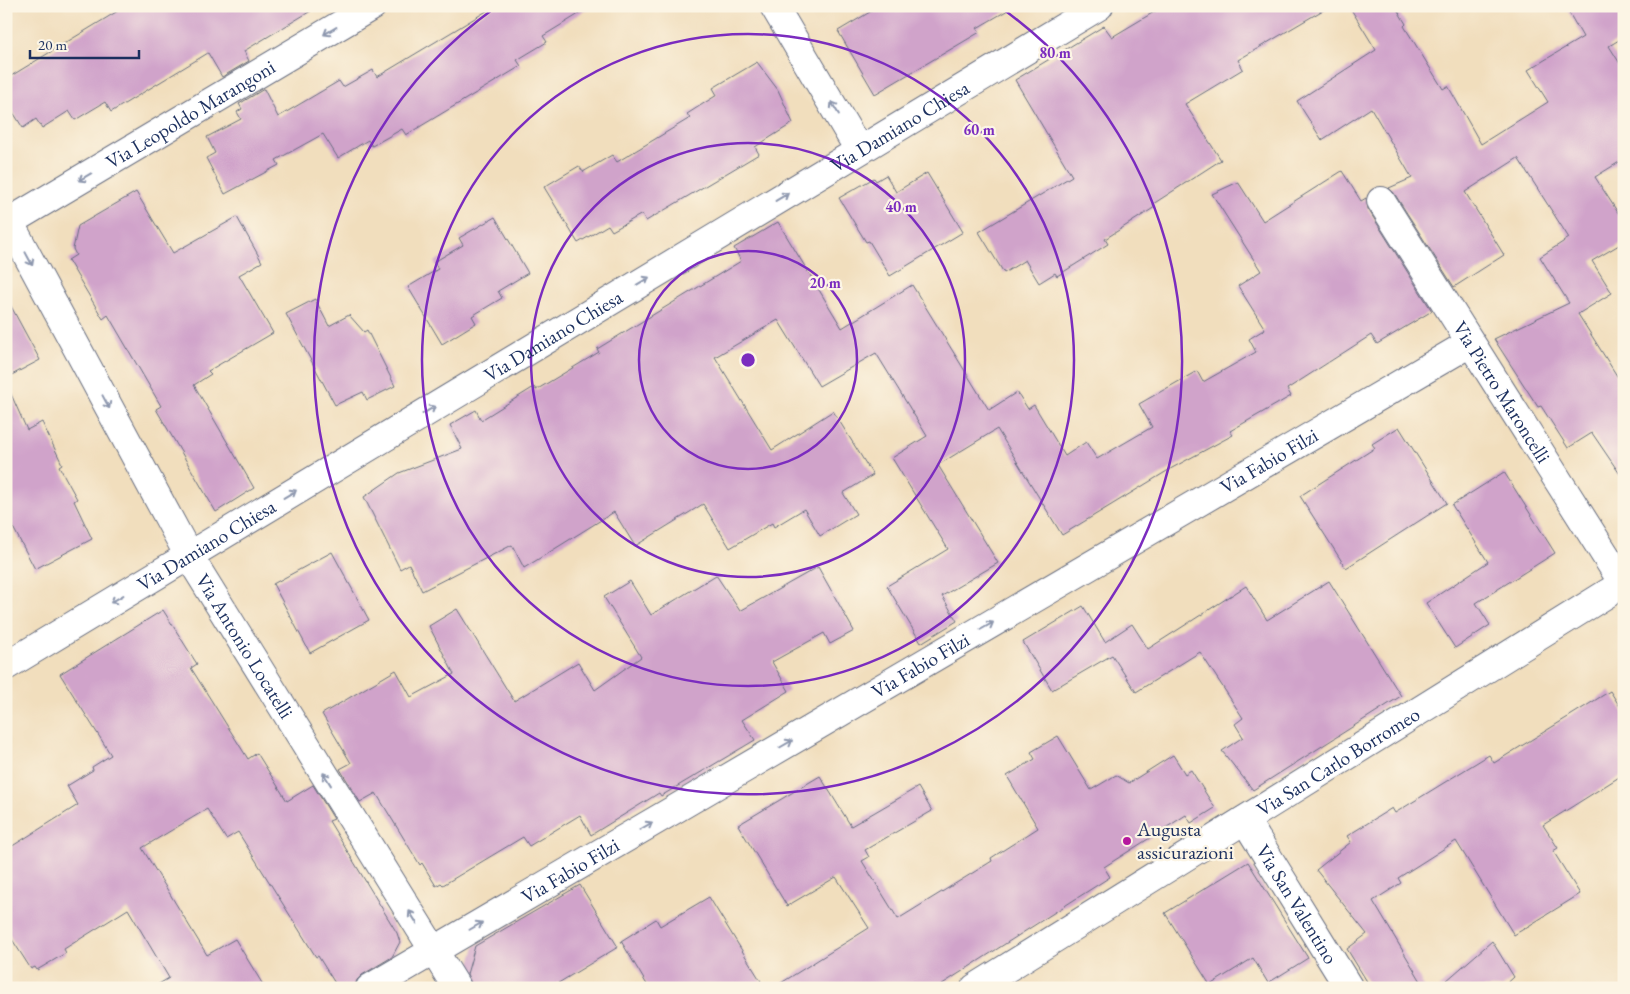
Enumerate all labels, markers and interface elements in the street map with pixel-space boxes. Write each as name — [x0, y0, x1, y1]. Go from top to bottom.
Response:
one-way arrow — [323, 27, 337, 37]
scale bar — [30, 28, 139, 60]
text: 20 m — [38, 35, 67, 54]
text: 80 m — [1039, 43, 1071, 62]
street label: Via Leopoldo Marangoni — [101, 54, 280, 175]
street label: Via Damiano Chiesa — [826, 74, 974, 178]
one-way arrow — [829, 102, 839, 116]
text: 60 m — [963, 120, 995, 139]
one-way arrow — [78, 172, 92, 182]
one-way arrow — [775, 191, 789, 201]
text: 40 m — [885, 197, 917, 216]
one-way arrow — [25, 251, 34, 266]
text: 20 m — [809, 273, 841, 292]
one-way arrow — [636, 276, 650, 286]
street label: Via Damiano Chiesa — [479, 284, 627, 388]
street label: Via Pietro Maroncelli — [1447, 316, 1557, 468]
centre of rings — [739, 351, 757, 369]
one-way arrow — [101, 395, 111, 410]
one-way arrow — [422, 405, 436, 415]
street label: Via Fabio Filzi — [1215, 422, 1323, 500]
one-way arrow — [283, 489, 297, 499]
street label: Via Damiano Chiesa — [132, 493, 281, 597]
street label: Via Antonio Locatelli — [190, 569, 300, 723]
one-way arrow — [110, 595, 124, 605]
one-way arrow — [980, 621, 994, 631]
street label: Via Fabio Filzi — [867, 626, 974, 704]
street label: Via San Carlo Borromeo — [1252, 701, 1425, 822]
one-way arrow — [779, 738, 793, 748]
one-way arrow — [322, 772, 332, 786]
place label: Augusta assicurazioni — [1136, 816, 1234, 865]
one-way arrow — [639, 820, 653, 830]
street label: Via Fabio Filzi — [516, 832, 624, 909]
marker: Augusta assicurazioni — [1121, 835, 1133, 847]
street label: Via San Valentino — [1250, 839, 1344, 969]
one-way arrow — [407, 910, 417, 924]
one-way arrow — [468, 920, 482, 930]

